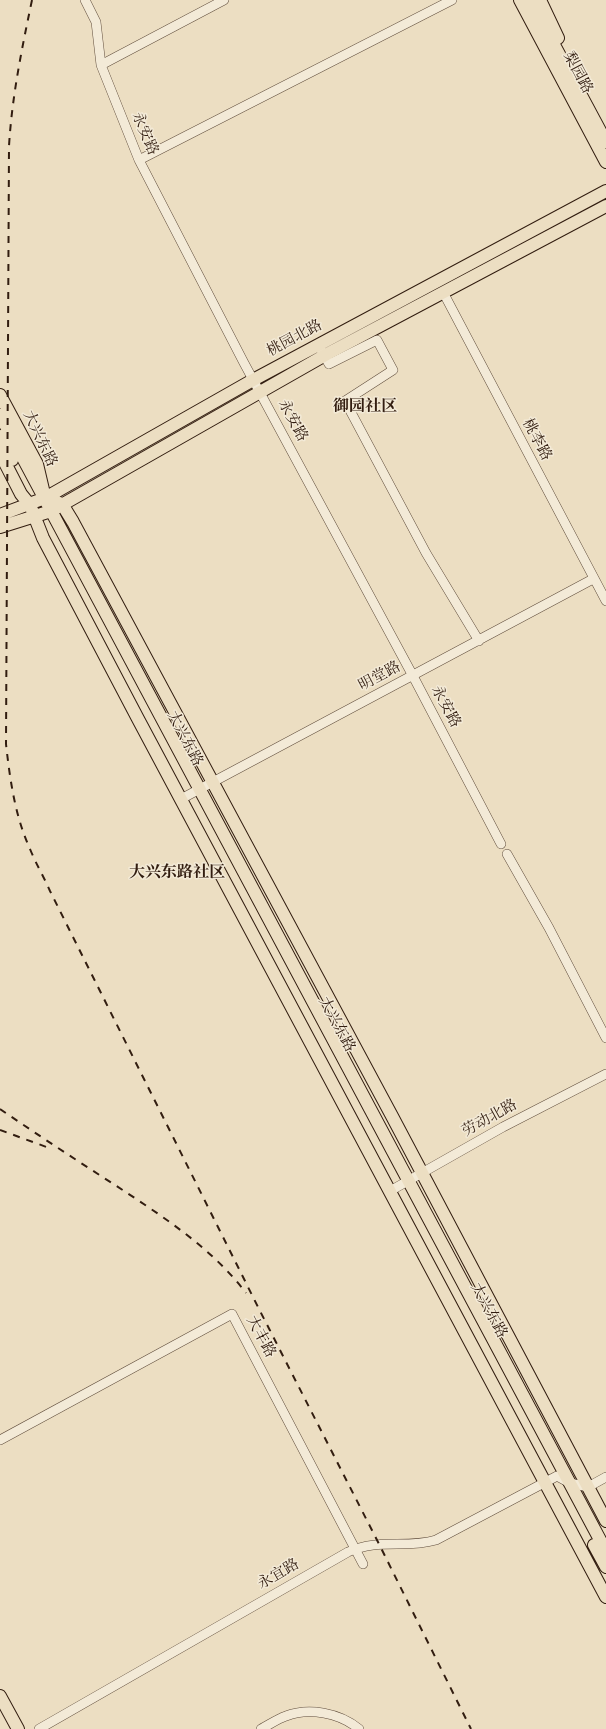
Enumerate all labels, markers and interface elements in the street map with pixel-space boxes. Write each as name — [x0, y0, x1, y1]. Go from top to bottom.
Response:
street label: 梨园路 — [558, 49, 596, 97]
street label: 永安路 — [127, 110, 161, 158]
street label: 桃园北路 — [264, 317, 326, 361]
street label: 永安路 — [273, 397, 311, 445]
district label: 御园社区 — [333, 398, 397, 418]
street label: 大兴东路 — [18, 408, 60, 470]
street label: 桃李路 — [517, 416, 555, 464]
street label: 明堂路 — [356, 658, 404, 696]
street label: 永安路 — [426, 683, 464, 731]
street label: 大兴东路 — [162, 708, 206, 770]
district label: 大兴东路社区 — [129, 864, 225, 884]
street label: 大兴东路 — [314, 994, 358, 1056]
street label: 劳动北路 — [459, 1097, 521, 1141]
street label: 大兴东路 — [466, 1280, 510, 1342]
street label: 大丰路 — [241, 1313, 279, 1361]
street label: 永宜路 — [255, 1556, 303, 1594]

